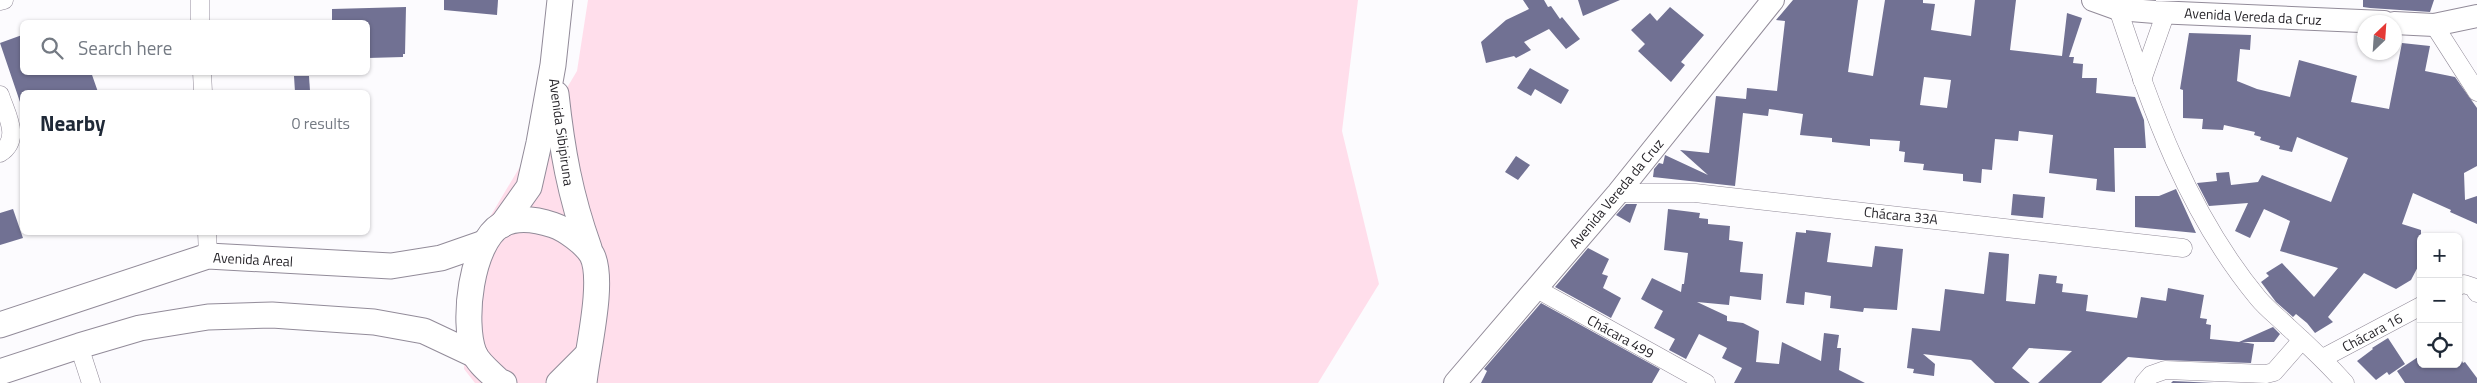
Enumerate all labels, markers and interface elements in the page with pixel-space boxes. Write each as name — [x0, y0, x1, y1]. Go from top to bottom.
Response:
street label: Avenida Vereda da Cruz — [2184, 2, 2322, 30]
north arrow — [2357, 15, 2402, 60]
search box — [20, 20, 370, 75]
text: Search here — [78, 33, 172, 62]
icon: search — [38, 34, 66, 62]
street label: Avenida Sibipiruna — [544, 77, 580, 187]
text: Nearby — [40, 107, 105, 139]
text: 0 results — [291, 111, 350, 135]
street label: Avenida Vereda da Cruz — [1564, 134, 1668, 252]
street label: Chácara 33A — [1863, 201, 1940, 229]
map controls — [2417, 233, 2462, 368]
button: + — [2417, 233, 2462, 278]
street label: Avenida Areal — [212, 246, 294, 272]
button: − — [2417, 278, 2462, 323]
street label: Chácara 16 — [2338, 307, 2406, 357]
street label: Chácara 499 — [1584, 309, 1658, 363]
button: locate — [2417, 323, 2462, 368]

